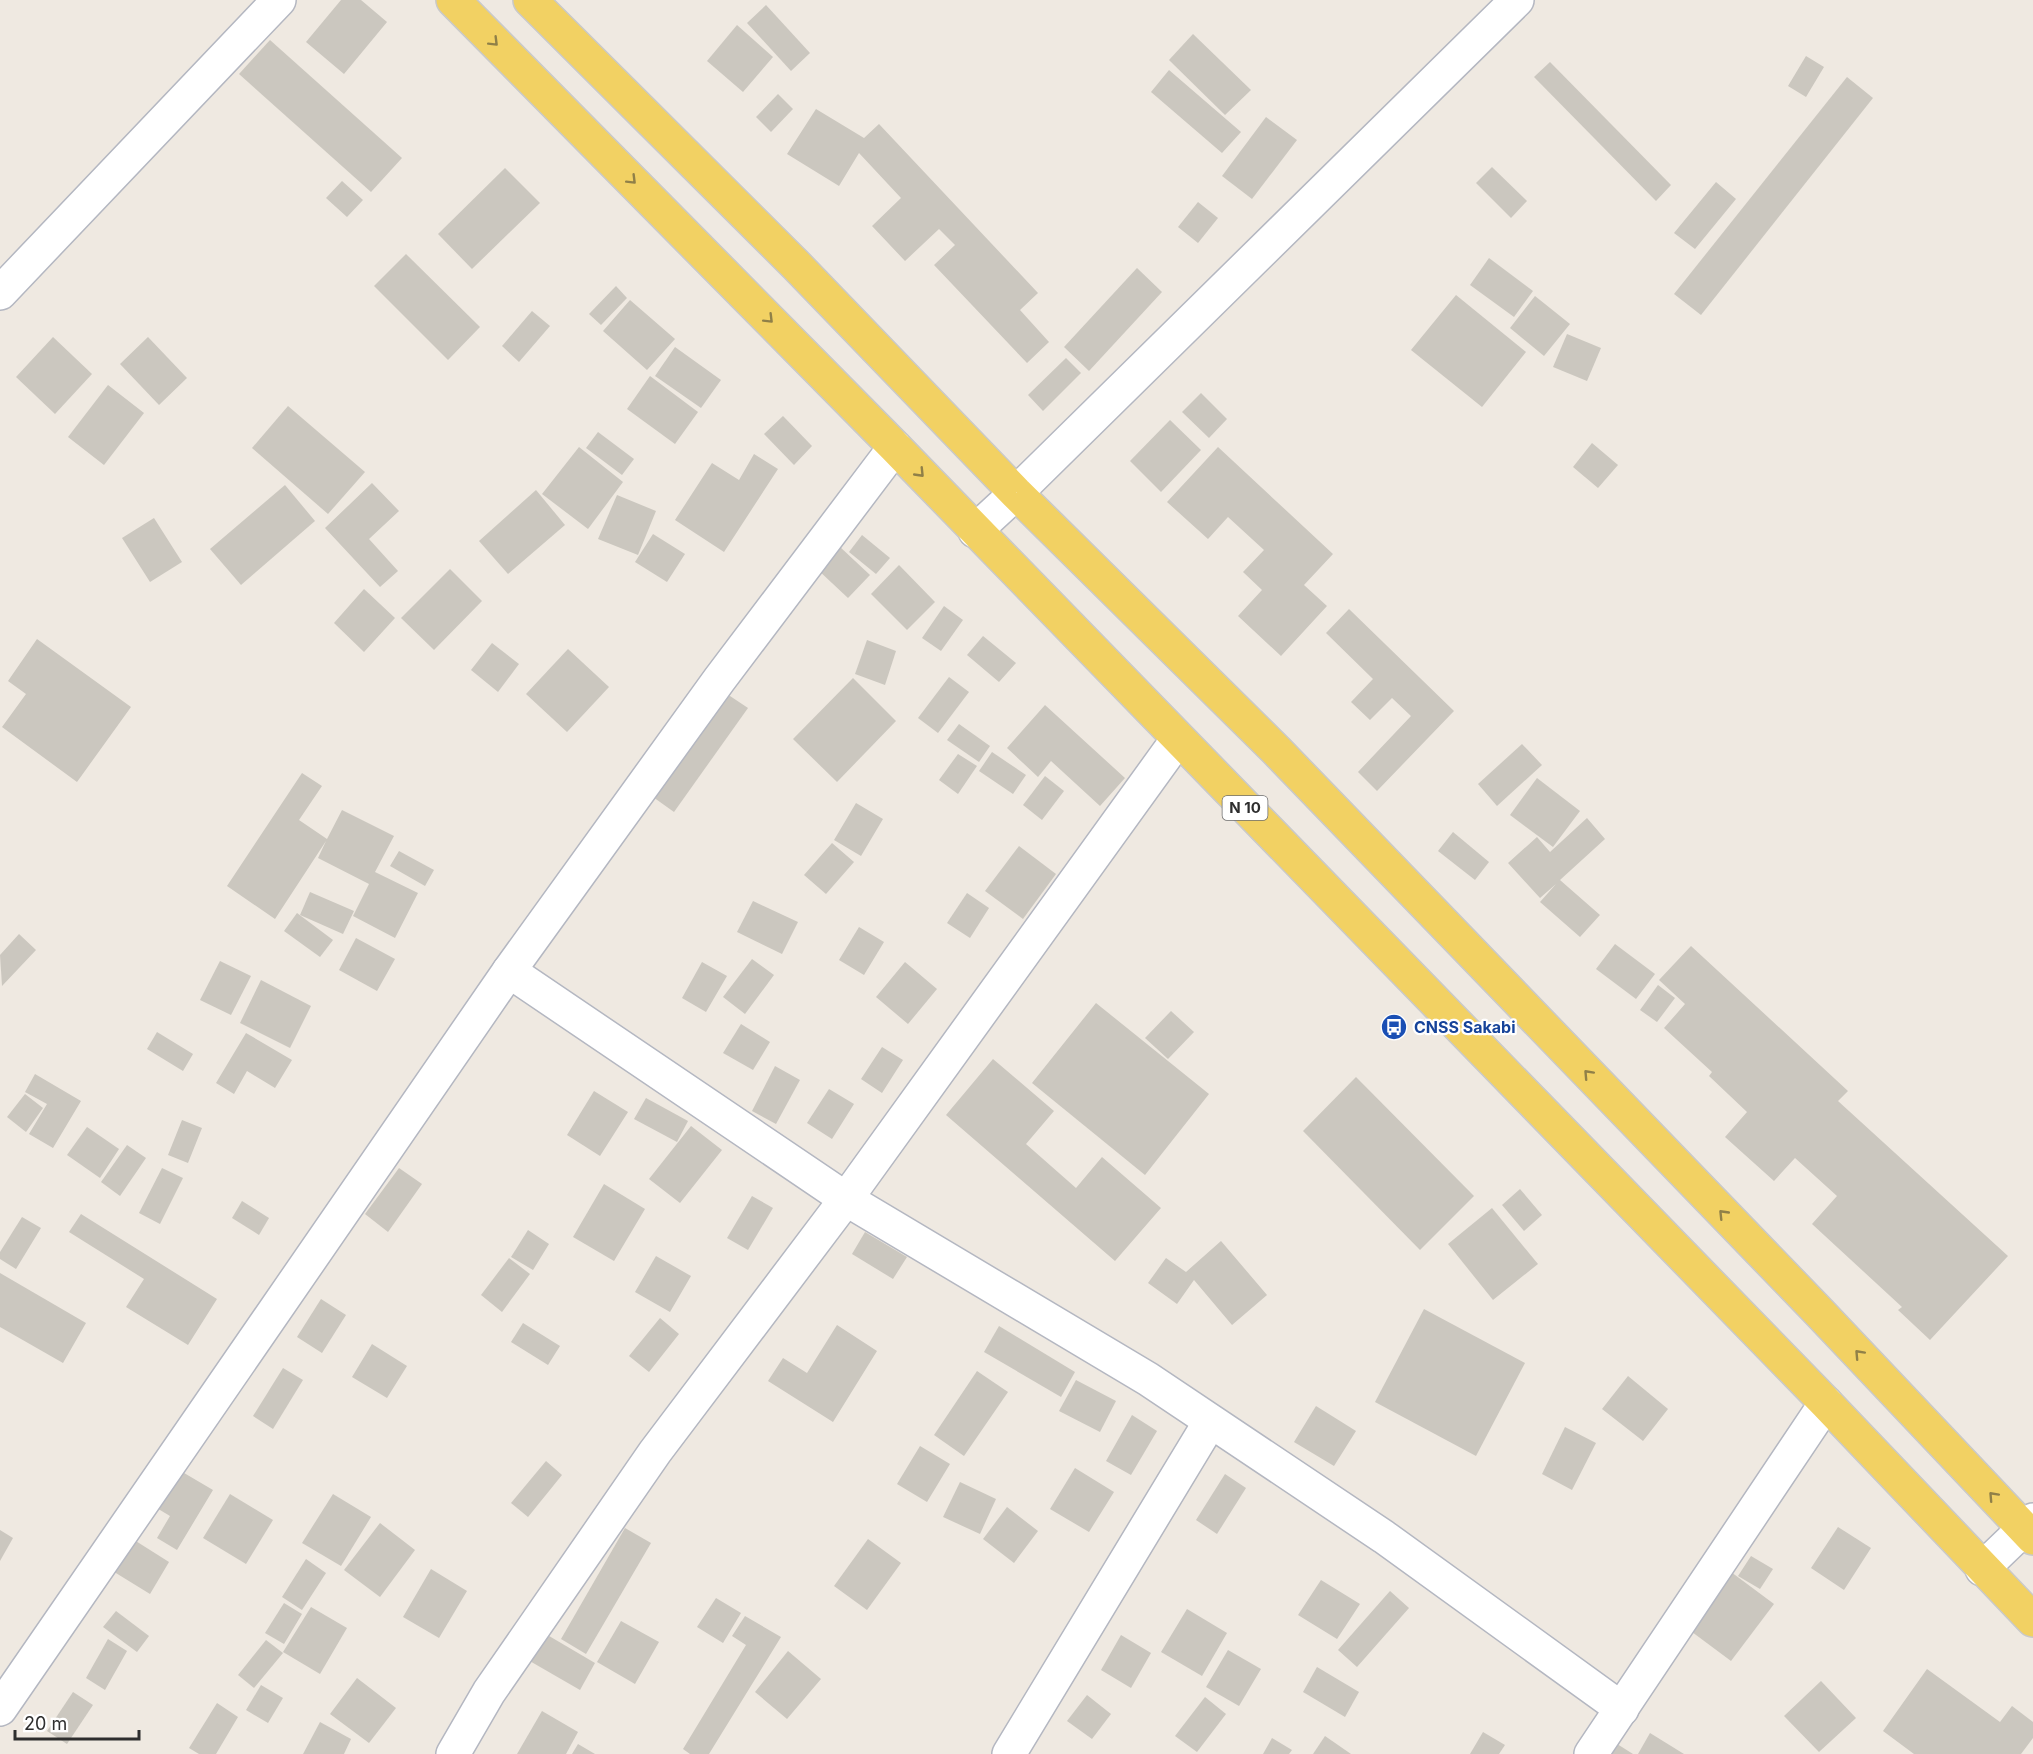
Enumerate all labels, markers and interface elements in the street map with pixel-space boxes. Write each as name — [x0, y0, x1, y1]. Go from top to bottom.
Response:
one-way arrow — [487, 34, 498, 45]
one-way arrow — [624, 172, 635, 183]
one-way arrow — [761, 311, 772, 322]
one-way arrow — [913, 466, 924, 477]
road number: N 10 — [1222, 796, 1268, 820]
bus stop icon: CNSS Sakabi — [1379, 1012, 1409, 1042]
place label: CNSS Sakabi — [1414, 1017, 1516, 1037]
one-way arrow — [1584, 1070, 1595, 1081]
one-way arrow — [1720, 1210, 1731, 1221]
one-way arrow — [1855, 1350, 1866, 1360]
one-way arrow — [1989, 1492, 2000, 1503]
scale bar — [15, 1703, 140, 1741]
text: 20 m — [24, 1713, 67, 1734]

